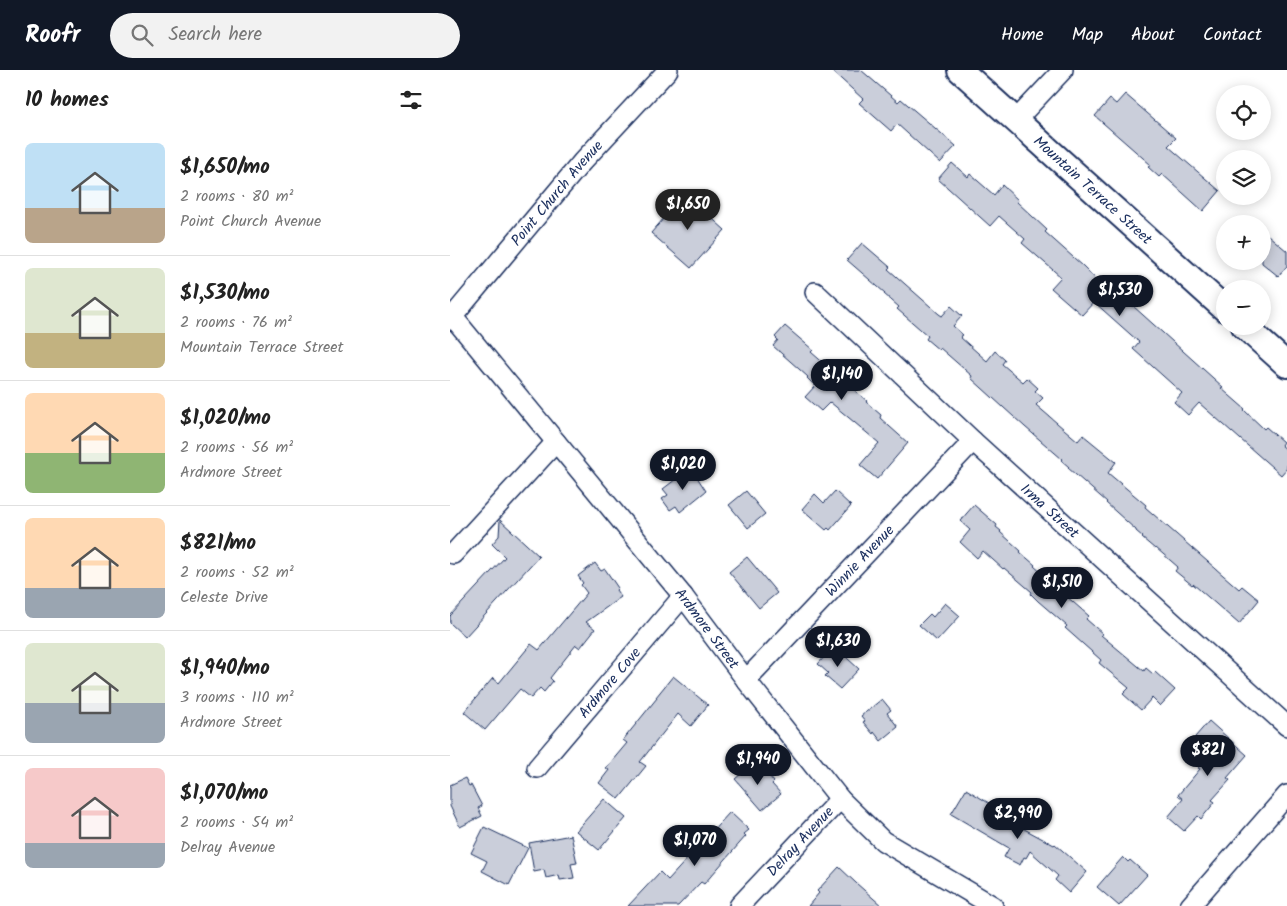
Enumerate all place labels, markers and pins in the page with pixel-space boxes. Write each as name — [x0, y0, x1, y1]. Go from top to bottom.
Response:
pin: $1,650 — [647, 189, 729, 231]
pin: $1,530 — [1079, 274, 1161, 317]
pin: $1,140 — [801, 358, 883, 401]
pin: $1,020 — [642, 448, 724, 491]
pin: $1,510 — [1021, 566, 1103, 609]
pin: $1,630 — [797, 626, 879, 668]
pin: $821 — [1178, 734, 1238, 777]
pin: $1,940 — [717, 744, 799, 786]
pin: $2,990 — [977, 798, 1059, 840]
pin: $1,070 — [654, 824, 736, 867]

